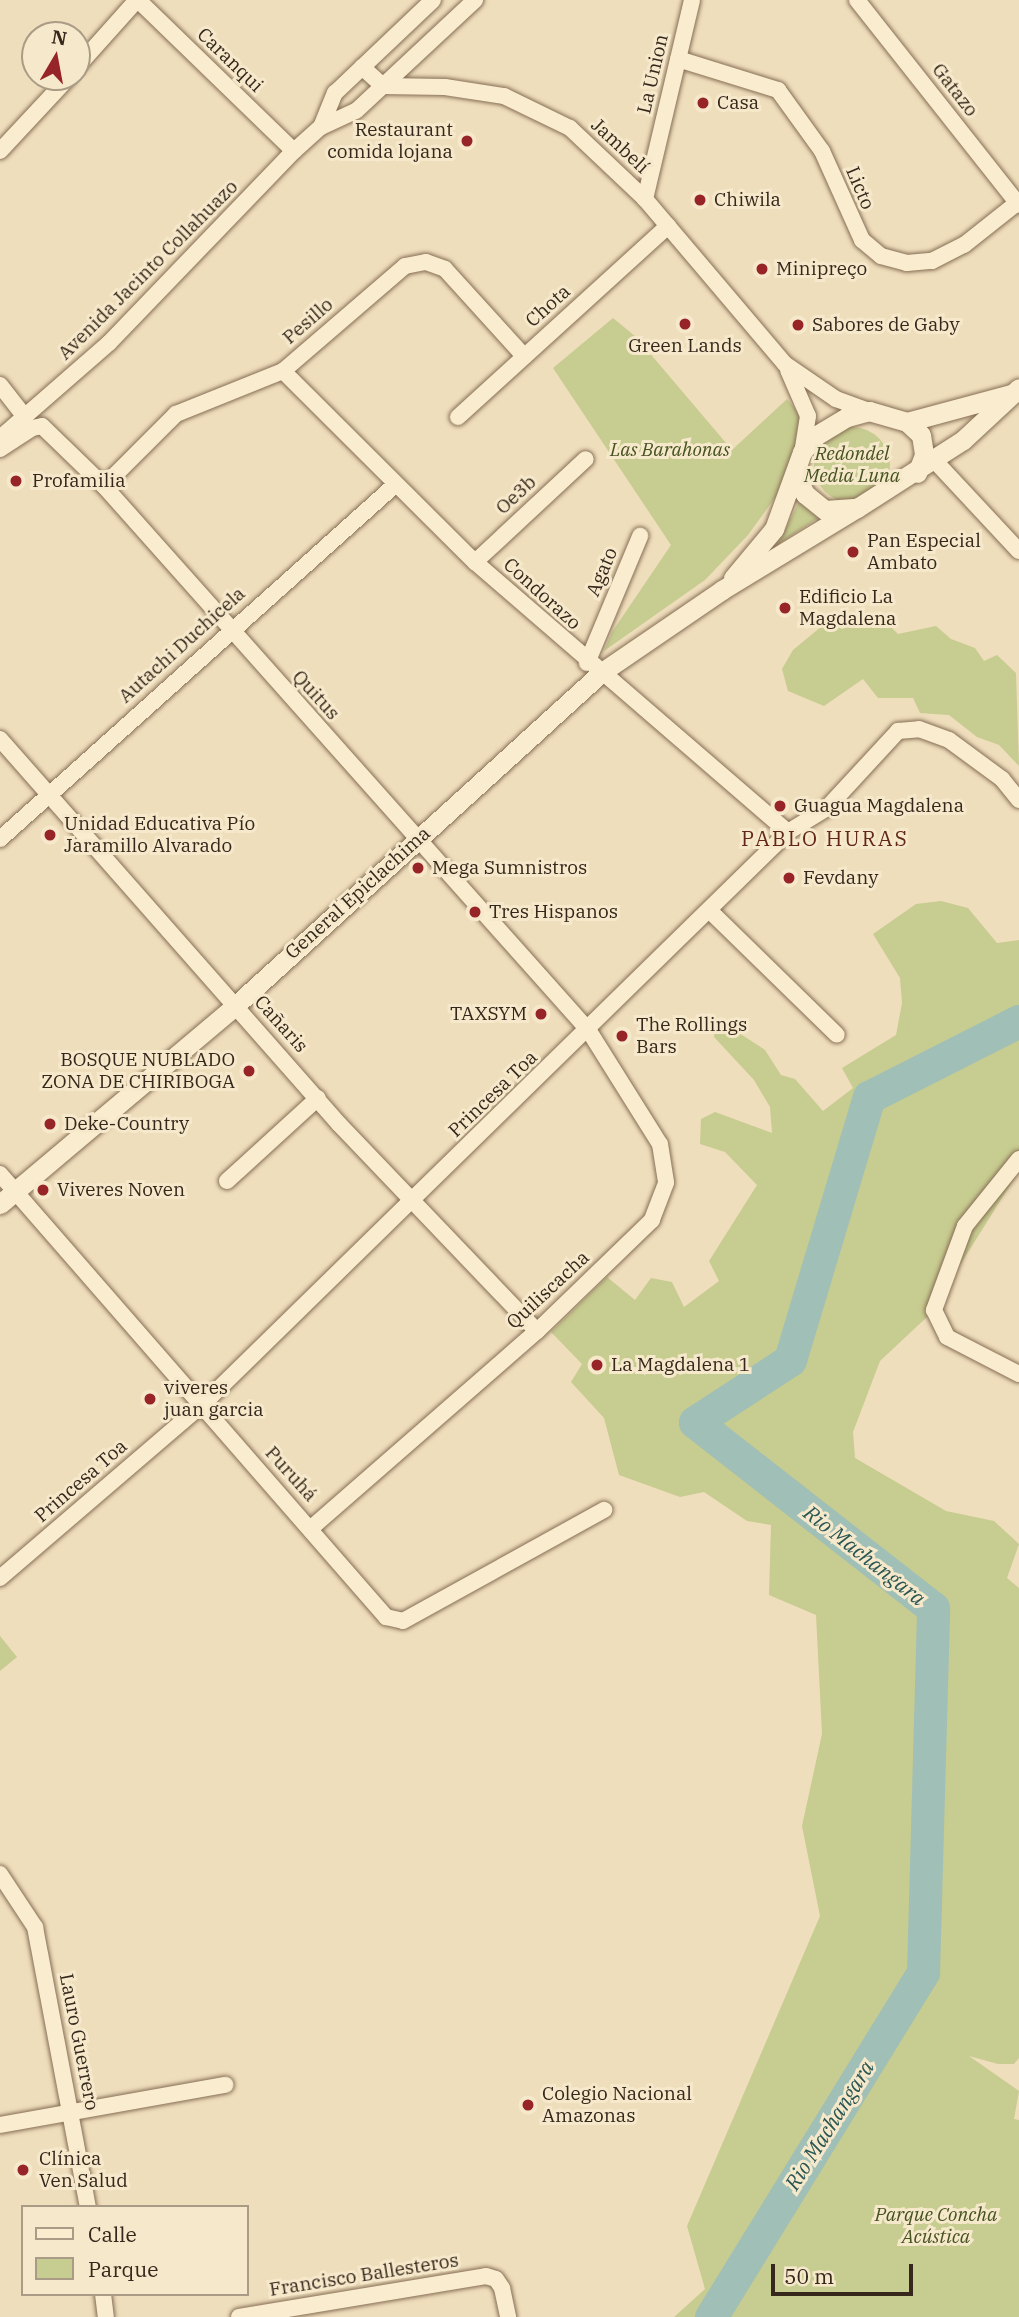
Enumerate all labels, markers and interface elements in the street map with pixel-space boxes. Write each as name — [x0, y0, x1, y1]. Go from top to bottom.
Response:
north arrow — [21, 21, 91, 91]
street label: Caranqui — [192, 23, 268, 97]
text: N — [50, 24, 69, 50]
street label: La Union — [633, 32, 673, 116]
street label: Gatazo — [927, 59, 983, 121]
place label: Casa — [717, 92, 759, 114]
marker: Casa — [695, 95, 711, 111]
street label: Jambelí — [586, 114, 654, 178]
place label: Restaurant comida lojana — [327, 119, 453, 163]
marker: Restaurant comida lojana — [459, 133, 475, 149]
street label: Licto — [841, 163, 879, 213]
street label: Avenida Jacinto Collahuazo — [53, 175, 243, 365]
place label: Chiwila — [714, 189, 781, 211]
marker: Chiwila — [692, 192, 708, 208]
place label: Minipreço — [776, 258, 867, 280]
marker: Minipreço — [754, 261, 770, 277]
street label: Chota — [521, 280, 575, 332]
street label: Pesillo — [278, 293, 338, 349]
place label: Sabores de Gaby — [812, 314, 960, 336]
marker: Green Lands — [677, 316, 693, 332]
marker: Sabores de Gaby — [790, 317, 806, 333]
place label: Green Lands — [628, 335, 742, 357]
park label: Las Barahonas — [610, 439, 730, 461]
park label: Redondel Media Luna — [804, 443, 900, 487]
place label: Profamilia — [32, 470, 126, 492]
marker: Profamilia — [6, 471, 26, 491]
street label: Oe3b — [491, 471, 541, 519]
place label: Pan Especial Ambato — [867, 530, 981, 574]
street label: Agato — [582, 544, 622, 600]
marker: Pan Especial Ambato — [845, 544, 861, 560]
street label: Condorazo — [499, 553, 585, 635]
street label: Autachi Duchicela — [114, 582, 250, 708]
place label: Edificio La Magdalena — [799, 586, 896, 630]
marker: Edificio La Magdalena — [777, 600, 793, 616]
street label: Quitus — [288, 665, 344, 725]
place label: Guagua Magdalena — [794, 795, 964, 817]
marker: Guagua Magdalena — [772, 798, 788, 814]
place label: Unidad Educativa Pío Jaramillo Alvarado — [64, 813, 255, 857]
street label: General Epiclachima — [281, 822, 435, 964]
district label: PABLO HURAS — [742, 825, 908, 851]
marker: Unidad Educativa Pío Jaramillo Alvarado — [42, 827, 58, 843]
place label: Mega Sumnistros — [432, 857, 587, 879]
marker: Mega Sumnistros — [410, 860, 426, 876]
place label: Fevdany — [803, 867, 878, 889]
marker: Fevdany — [781, 870, 797, 886]
place label: Tres Hispanos — [489, 901, 618, 923]
marker: Tres Hispanos — [467, 904, 483, 920]
street label: Cañaris — [250, 991, 312, 1057]
place label: TAXSYM — [450, 1003, 527, 1025]
marker: TAXSYM — [533, 1006, 549, 1022]
place label: The Rollings Bars — [636, 1014, 747, 1058]
marker: The Rollings Bars — [614, 1028, 630, 1044]
street label: Princesa Toa — [444, 1046, 542, 1142]
place label: BOSQUE NUBLADO ZONA DE CHIRIBOGA — [41, 1049, 235, 1093]
marker: BOSQUE NUBLADO ZONA DE CHIRIBOGA — [241, 1063, 257, 1079]
place label: Deke-Country — [64, 1113, 189, 1135]
marker: Deke-Country — [42, 1116, 58, 1132]
place label: Viveres Noven — [57, 1179, 185, 1201]
marker: Viveres Noven — [35, 1182, 51, 1198]
street label: Quiliscacha — [502, 1246, 594, 1334]
place label: La Magdalena 1 — [611, 1354, 750, 1376]
marker: La Magdalena 1 — [589, 1357, 605, 1373]
place label: viveres juan garcia — [164, 1377, 264, 1421]
marker: viveres juan garcia — [142, 1391, 158, 1407]
street label: Princesa Toa — [30, 1435, 132, 1527]
street label: Puruhá — [260, 1442, 322, 1506]
water label: Rio Machangara — [799, 1500, 931, 1610]
street label: Lauro Guerrero — [55, 1972, 103, 2112]
water label: Rio Machangara — [779, 2056, 879, 2194]
place label: Colegio Nacional Amazonas — [542, 2083, 692, 2127]
marker: Colegio Nacional Amazonas — [520, 2097, 536, 2113]
place label: Clínica Ven Salud — [39, 2148, 128, 2192]
marker: Clínica Ven Salud — [13, 2160, 33, 2180]
park label: Parque Concha Acústica — [875, 2204, 997, 2248]
legend — [21, 2205, 248, 2296]
text: Calle — [88, 2220, 137, 2248]
street label: Francisco Ballesteros — [268, 2249, 460, 2301]
scale bar — [774, 2250, 916, 2294]
text: Parque — [88, 2255, 158, 2283]
text: 50 m — [784, 2262, 834, 2290]

